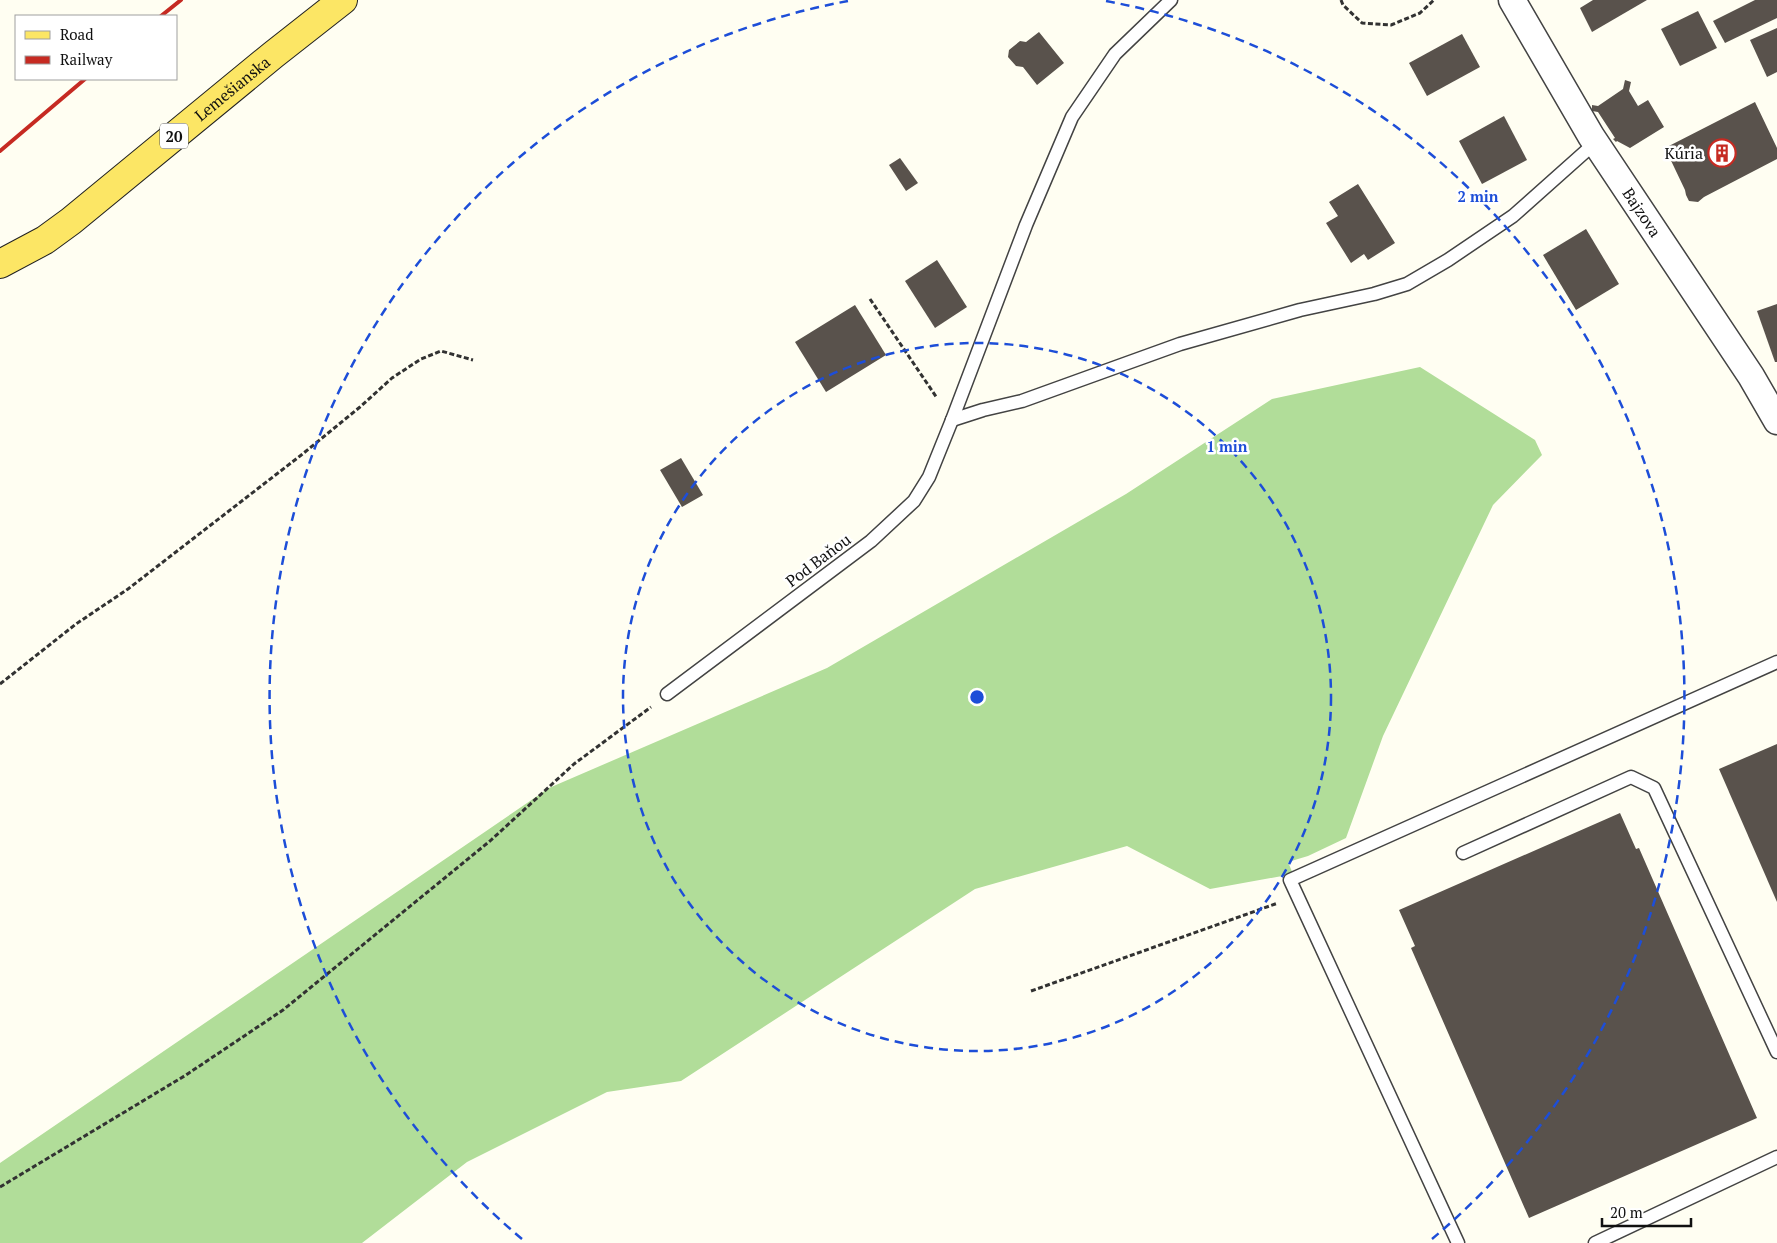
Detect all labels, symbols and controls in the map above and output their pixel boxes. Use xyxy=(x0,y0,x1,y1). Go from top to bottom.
legend xyxy=(15,15,178,80)
text: Road xyxy=(60,24,93,44)
text: Railway xyxy=(60,49,113,69)
street label: Lemešianska xyxy=(190,51,275,126)
road number: 20 xyxy=(160,124,188,148)
building icon: Kúria xyxy=(1707,138,1737,168)
place label: Kúria xyxy=(1664,142,1703,164)
street label: Bajzova xyxy=(1617,183,1666,241)
text: 2 min xyxy=(1457,186,1499,206)
text: 1 min xyxy=(1206,436,1248,456)
street label: Pod Baňou xyxy=(781,528,855,592)
centre of rings xyxy=(968,688,986,706)
scale bar xyxy=(1602,1196,1691,1228)
text: 20 m xyxy=(1610,1202,1643,1222)

